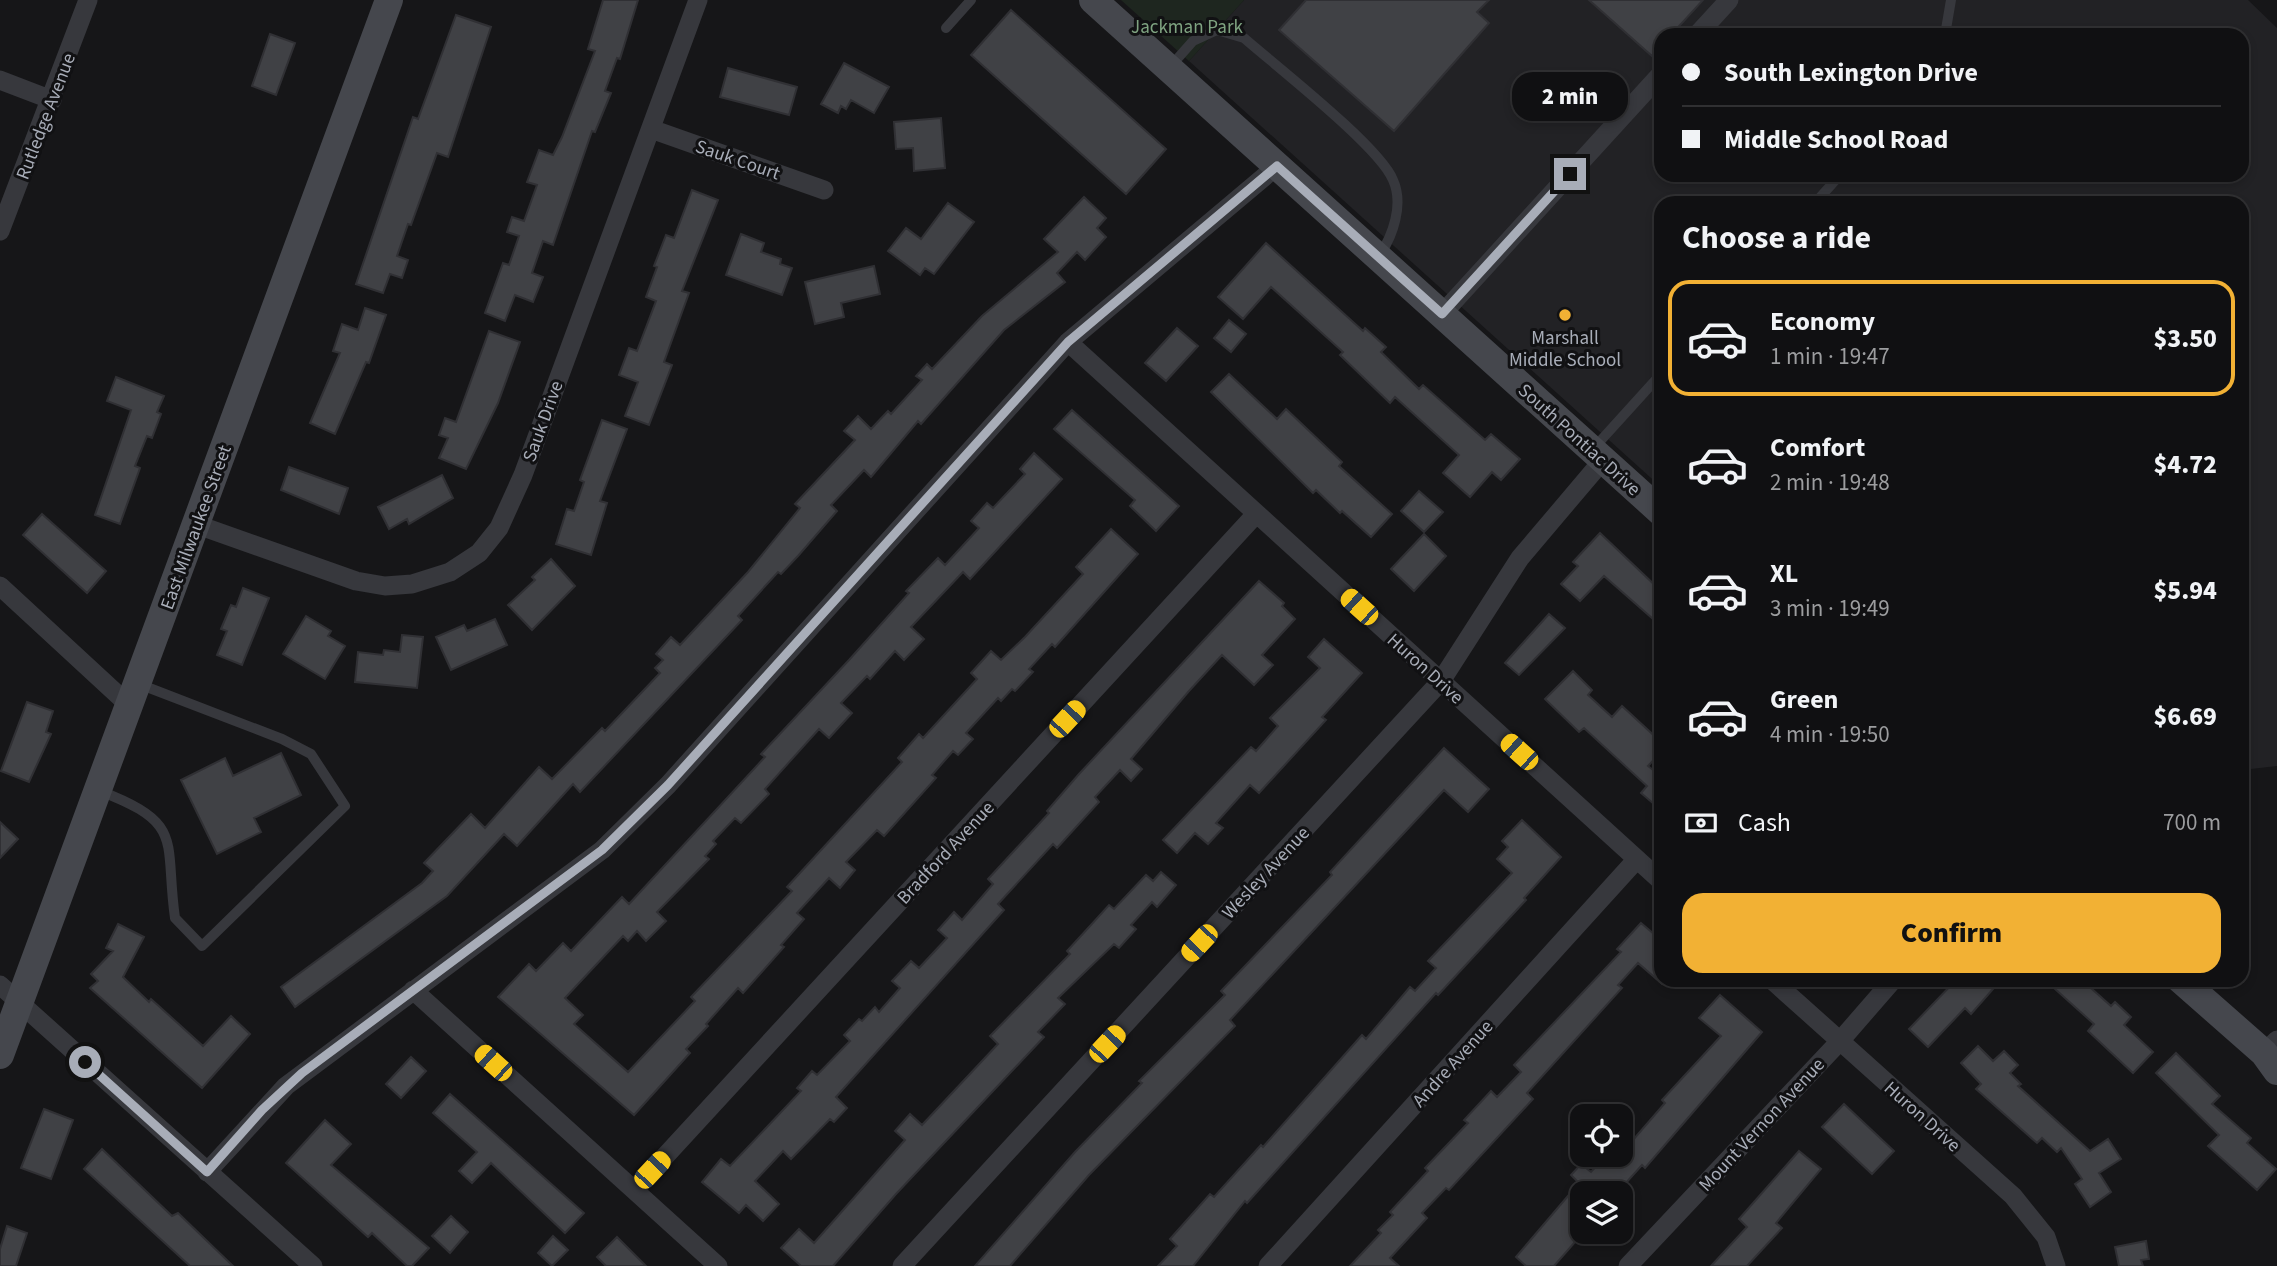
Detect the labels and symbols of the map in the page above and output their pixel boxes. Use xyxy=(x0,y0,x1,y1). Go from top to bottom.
park label: Jackman Park xyxy=(1131,14,1243,41)
street label: Rutledge Avenue xyxy=(10,49,83,184)
callout: 2 min xyxy=(1512,72,1628,122)
street label: Sauk Court xyxy=(692,133,784,188)
route end xyxy=(1554,158,1586,190)
marker: Marshall Middle School xyxy=(1557,307,1573,323)
place label: Marshall Middle School xyxy=(1509,325,1621,374)
street label: Sauk Drive xyxy=(516,377,571,466)
street label: South Pontiac Drive xyxy=(1512,378,1646,503)
street label: East Milwaukee Street xyxy=(154,441,239,614)
car xyxy=(1337,585,1382,629)
street label: Huron Drive xyxy=(1381,627,1469,711)
car xyxy=(1045,696,1090,742)
car xyxy=(1497,730,1542,774)
street label: Bradford Avenue xyxy=(891,795,1001,911)
street label: Wesley Avenue xyxy=(1216,821,1316,925)
car xyxy=(1177,920,1222,966)
street label: Andre Avenue xyxy=(1406,1014,1500,1114)
car xyxy=(1085,1021,1130,1067)
car xyxy=(471,1041,516,1085)
route start xyxy=(69,1046,101,1078)
street label: Mount Vernon Avenue xyxy=(1693,1052,1831,1198)
street label: Huron Drive xyxy=(1878,1075,1966,1159)
car xyxy=(630,1147,675,1193)

